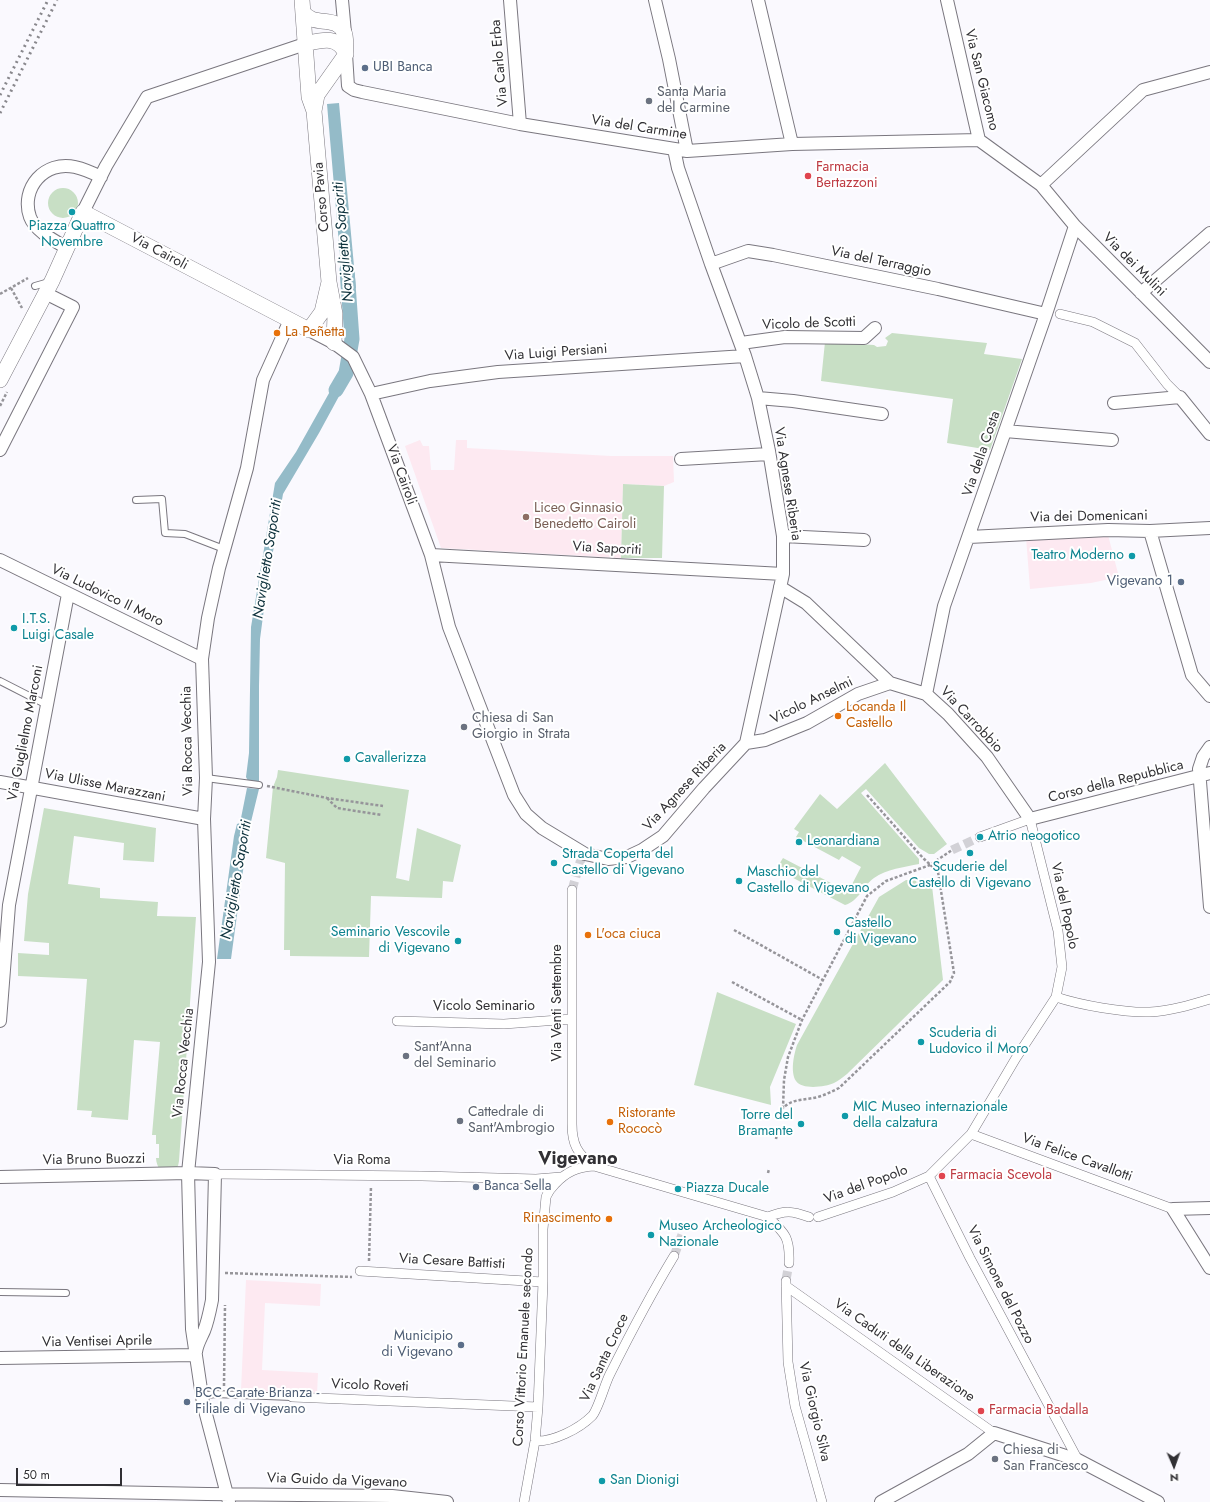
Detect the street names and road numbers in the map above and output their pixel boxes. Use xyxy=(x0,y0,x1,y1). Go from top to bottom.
street label: Via Carlo Erba xyxy=(488,19,512,107)
street label: Via San Giacomo xyxy=(960,28,1002,132)
street label: Via del Carmine xyxy=(590,112,688,144)
street label: Corso Pavia xyxy=(311,161,333,233)
street label: Via Cairoli xyxy=(127,230,191,274)
street label: Via dei Mulini xyxy=(1099,230,1169,300)
street label: Via del Terraggio xyxy=(829,243,933,281)
street label: Vicolo de Scotti xyxy=(762,314,856,334)
street label: Via Luigi Persiani xyxy=(504,341,608,365)
street label: Via della Costa xyxy=(960,409,1004,499)
street label: Via Agnese Riberia xyxy=(770,426,804,542)
street label: Via Cairoli xyxy=(382,443,420,507)
street label: Via dei Domenicani xyxy=(1030,508,1148,526)
street label: Via Saporiti xyxy=(572,539,642,559)
street label: Via Ludovico Il Moro xyxy=(48,561,166,631)
street label: Via Guglielmo Marconi xyxy=(5,664,47,802)
street label: Vicolo Anselmi xyxy=(768,674,856,728)
street label: Via Carrobbio xyxy=(936,683,1006,757)
street label: Via Rocca Vecchia xyxy=(179,686,197,796)
street label: Via Agnese Riberia xyxy=(640,739,730,835)
street label: Corso della Repubblica xyxy=(1047,757,1185,807)
street label: Via Ulisse Marazzani xyxy=(43,766,167,806)
street label: Via del Popolo xyxy=(1047,861,1081,951)
street label: Via Venti Settembre xyxy=(550,944,566,1062)
street label: Vicolo Seminario xyxy=(433,999,535,1015)
street label: Via Rocca Vecchia xyxy=(170,1007,198,1119)
street label: Via Felice Cavallotti xyxy=(1020,1130,1134,1186)
street label: Via Bruno Buozzi xyxy=(43,1151,145,1169)
street label: Via Roma xyxy=(334,1153,390,1169)
street label: Via del Popolo xyxy=(822,1162,910,1208)
street label: Via Simone del Pozzo xyxy=(963,1223,1037,1347)
street label: Corso Vittorio Emanuele secondo xyxy=(510,1247,538,1447)
street label: Via Cesare Battisti xyxy=(398,1251,506,1273)
street label: Via Caduti della Liberazione xyxy=(830,1296,978,1406)
street label: Via Santa Croce xyxy=(577,1311,633,1405)
street label: Via Ventisei Aprile xyxy=(42,1333,152,1351)
street label: Via Giorgio Silva xyxy=(794,1361,834,1463)
street label: Vicolo Roveti xyxy=(331,1376,409,1396)
street label: Via Guido da Vigevano xyxy=(267,1470,407,1492)

